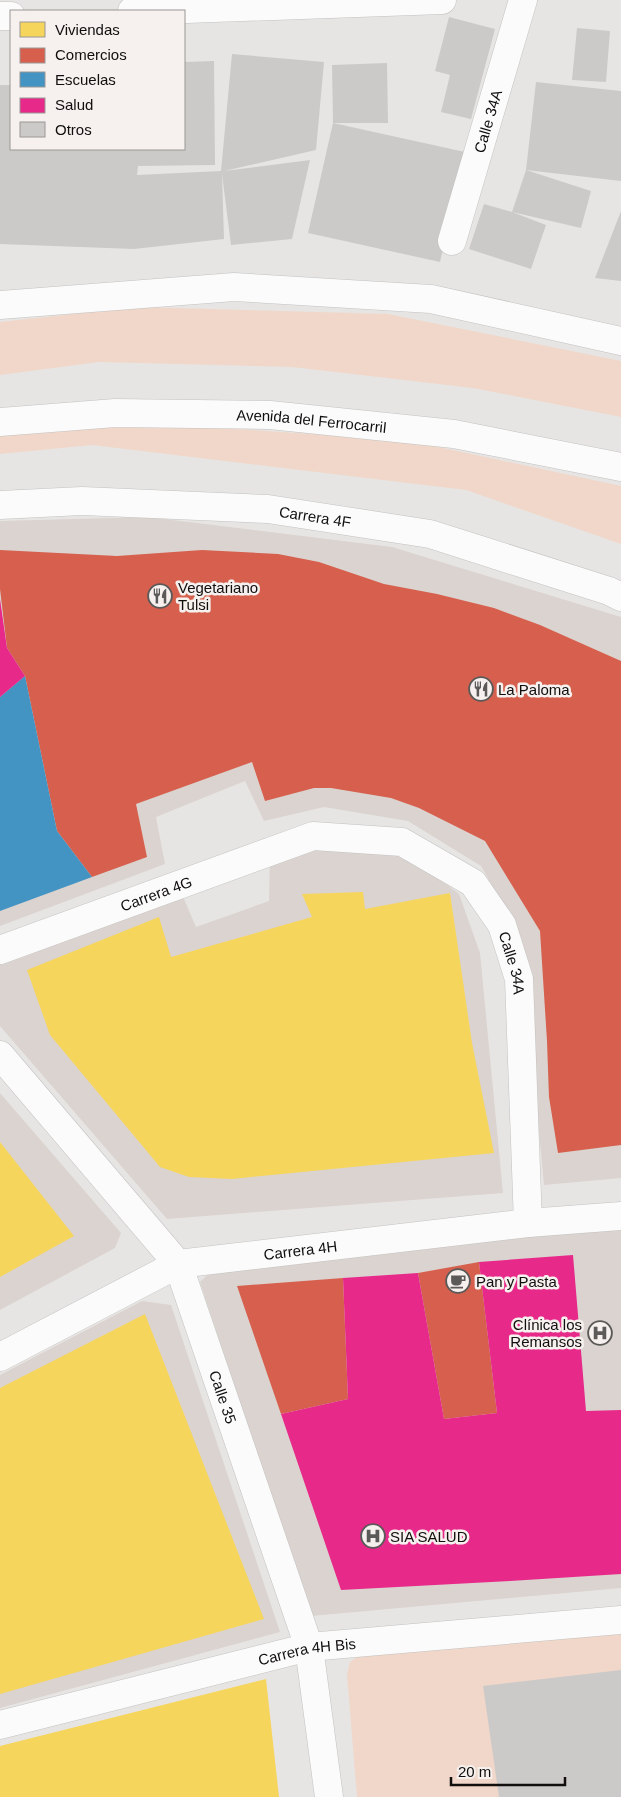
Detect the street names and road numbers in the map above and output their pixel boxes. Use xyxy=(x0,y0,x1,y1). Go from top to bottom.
street label: Calle 34A xyxy=(470,87,505,155)
street label: Avenida del Ferrocarril xyxy=(236,406,387,435)
street label: Carrera 4F xyxy=(278,502,352,530)
street label: Carrera 4G xyxy=(118,872,194,914)
street label: Calle 34A xyxy=(496,929,528,995)
street label: Carrera 4H xyxy=(262,1237,338,1262)
street label: Calle 35 xyxy=(207,1368,240,1426)
street label: Carrera 4H Bis xyxy=(256,1634,356,1668)

